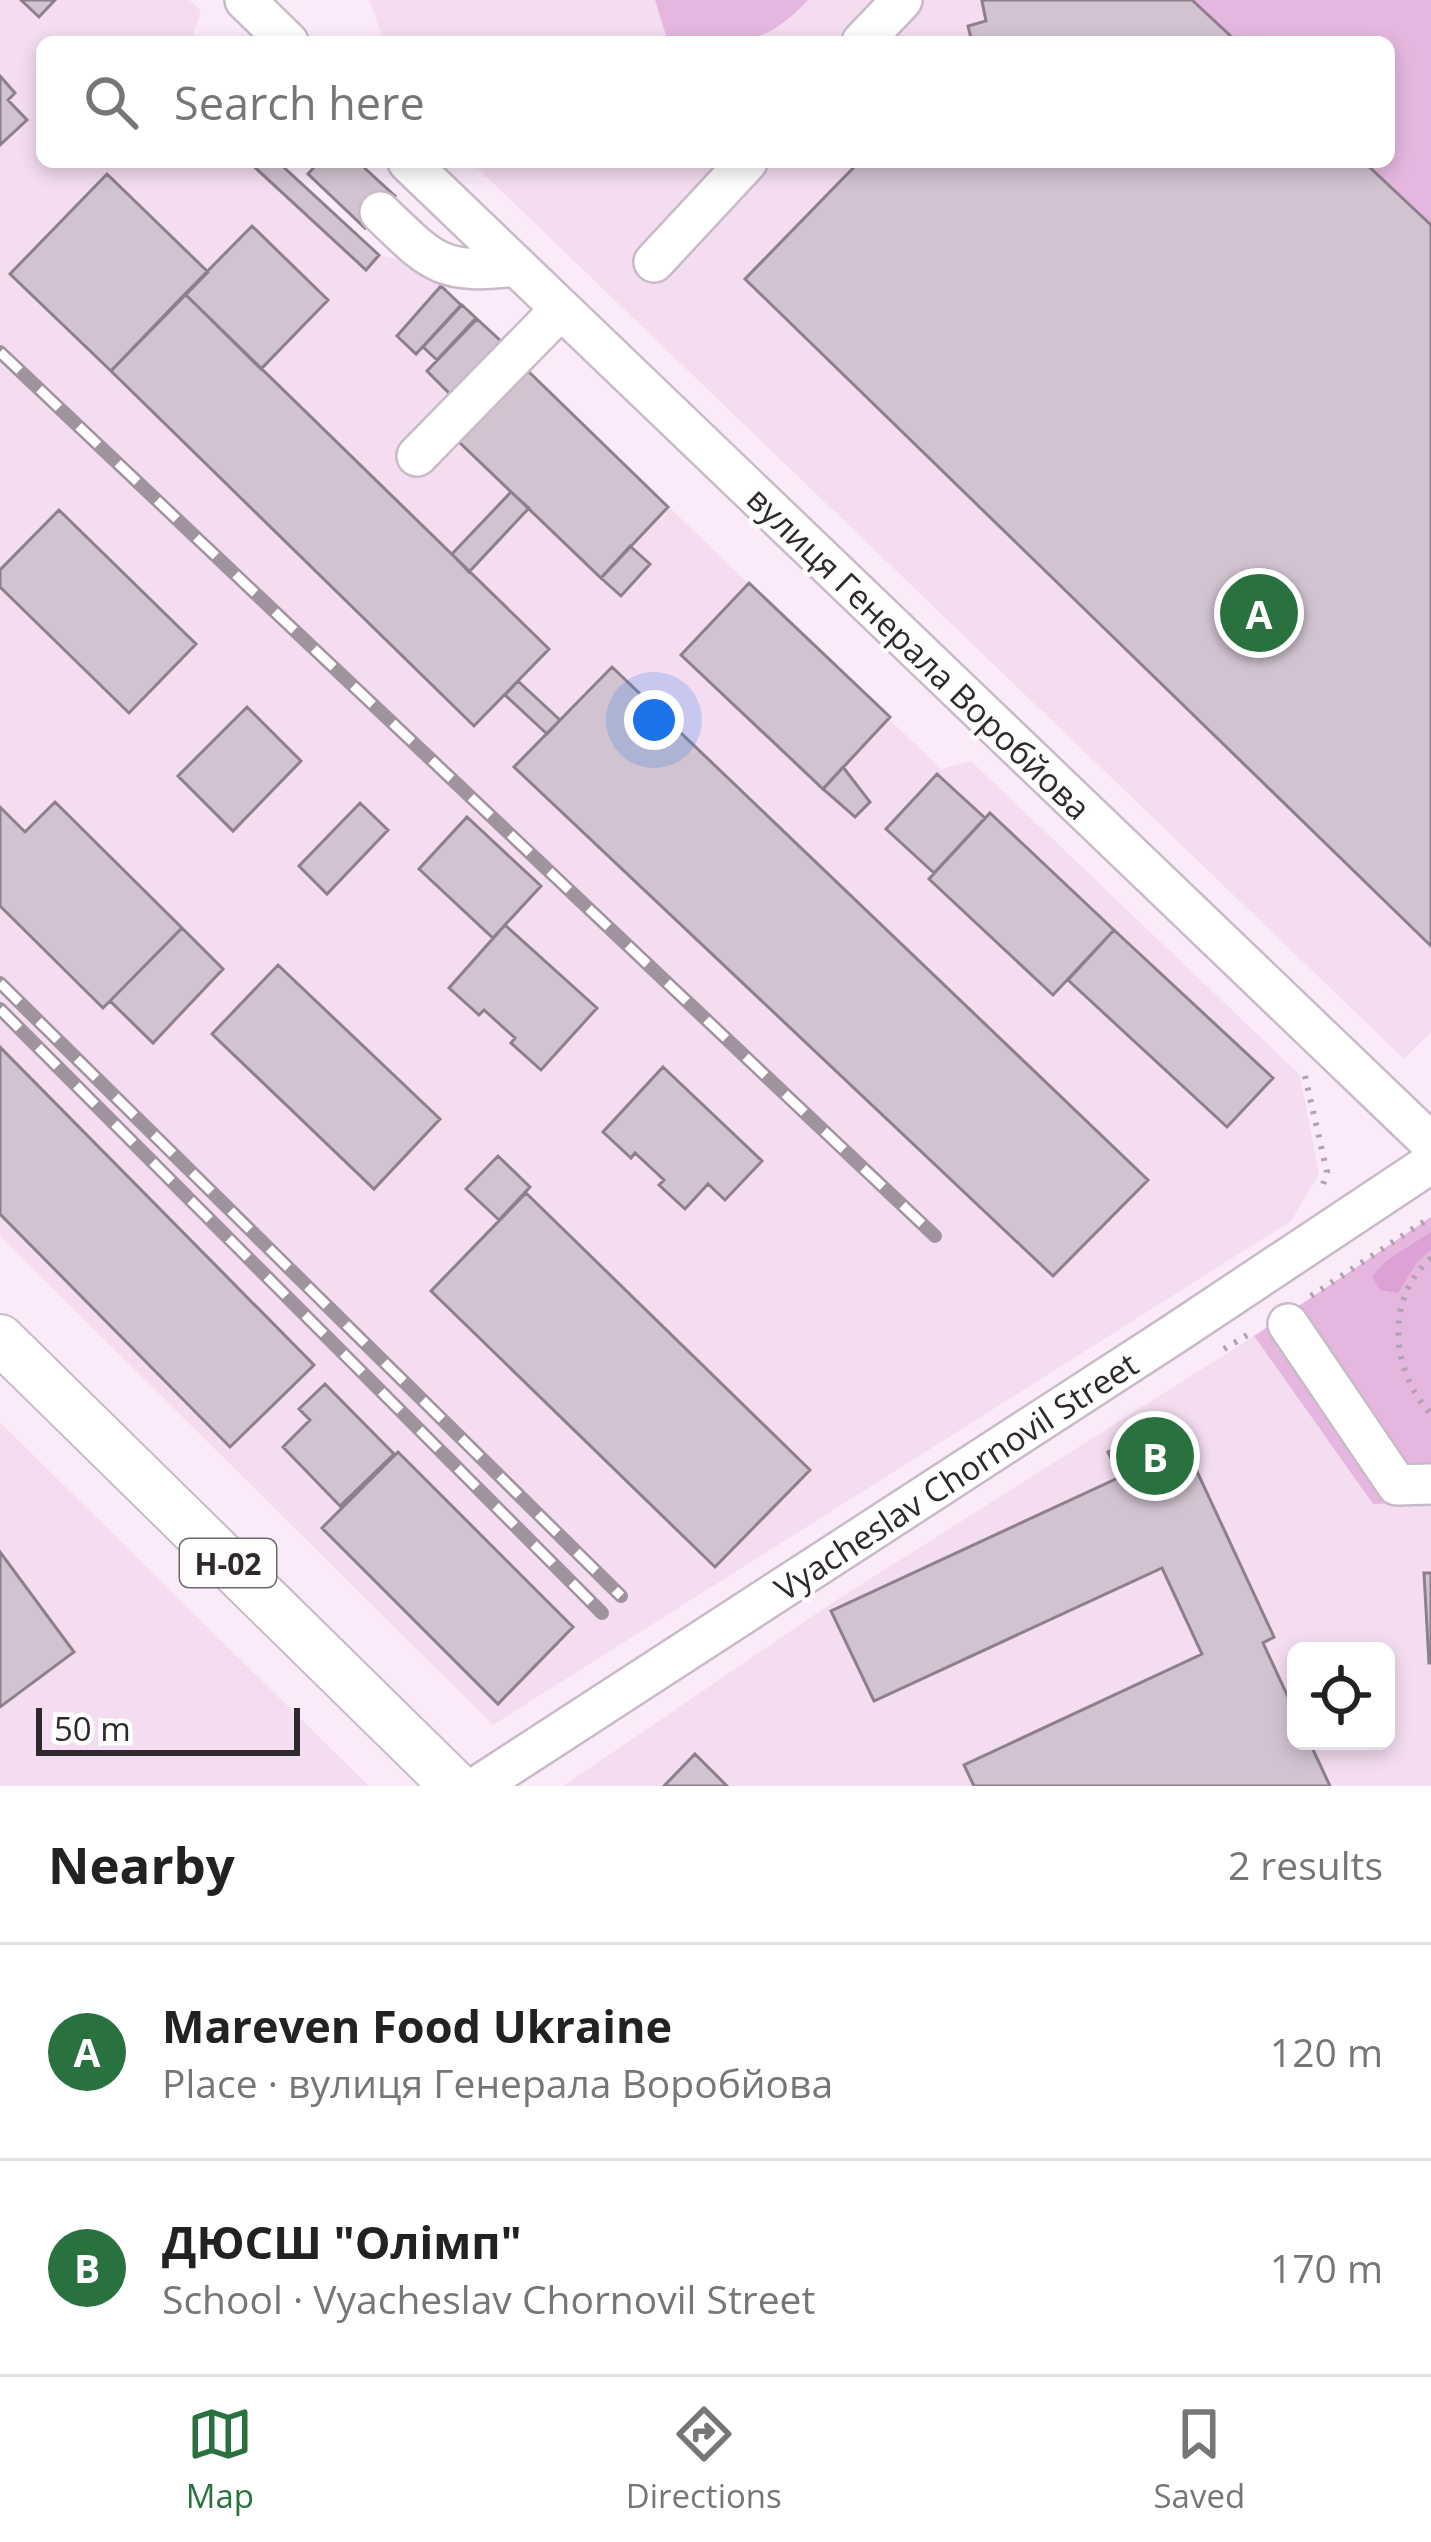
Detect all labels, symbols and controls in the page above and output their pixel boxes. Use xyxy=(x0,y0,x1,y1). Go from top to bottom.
search box xyxy=(36,36,1395,168)
icon: search xyxy=(78,69,144,135)
text: Search here xyxy=(174,72,425,133)
street label: вулиця Генерала Воробйова xyxy=(737,477,1101,829)
pin: A xyxy=(1220,568,1298,658)
your location xyxy=(624,690,684,750)
street label: Vyacheslav Chornovil Street xyxy=(766,1341,1146,1611)
pin: B xyxy=(1116,1411,1194,1501)
road number: Н-02 xyxy=(180,1539,276,1587)
map controls xyxy=(1287,1642,1395,1750)
button: locate xyxy=(1287,1642,1395,1750)
scale bar xyxy=(36,1702,300,1755)
text: 50 m xyxy=(54,1706,131,1751)
text: Nearby xyxy=(48,1829,235,1899)
text: 2 results xyxy=(1228,1838,1383,1891)
text: Mareven Food Ukraine xyxy=(162,1995,672,2056)
text: A xyxy=(74,2025,100,2078)
text: 120 m xyxy=(1270,2025,1383,2078)
text: Place · вулиця Генерала Воробйова xyxy=(162,2056,833,2109)
text: ДЮСШ "Олімп" xyxy=(162,2211,522,2272)
text: B xyxy=(74,2241,100,2294)
text: 170 m xyxy=(1270,2241,1383,2294)
text: School · Vyacheslav Chornovil Street xyxy=(162,2272,815,2325)
tab: Map xyxy=(186,2401,254,2518)
tab: Directions xyxy=(626,2401,782,2518)
tab: Saved xyxy=(1153,2401,1245,2518)

